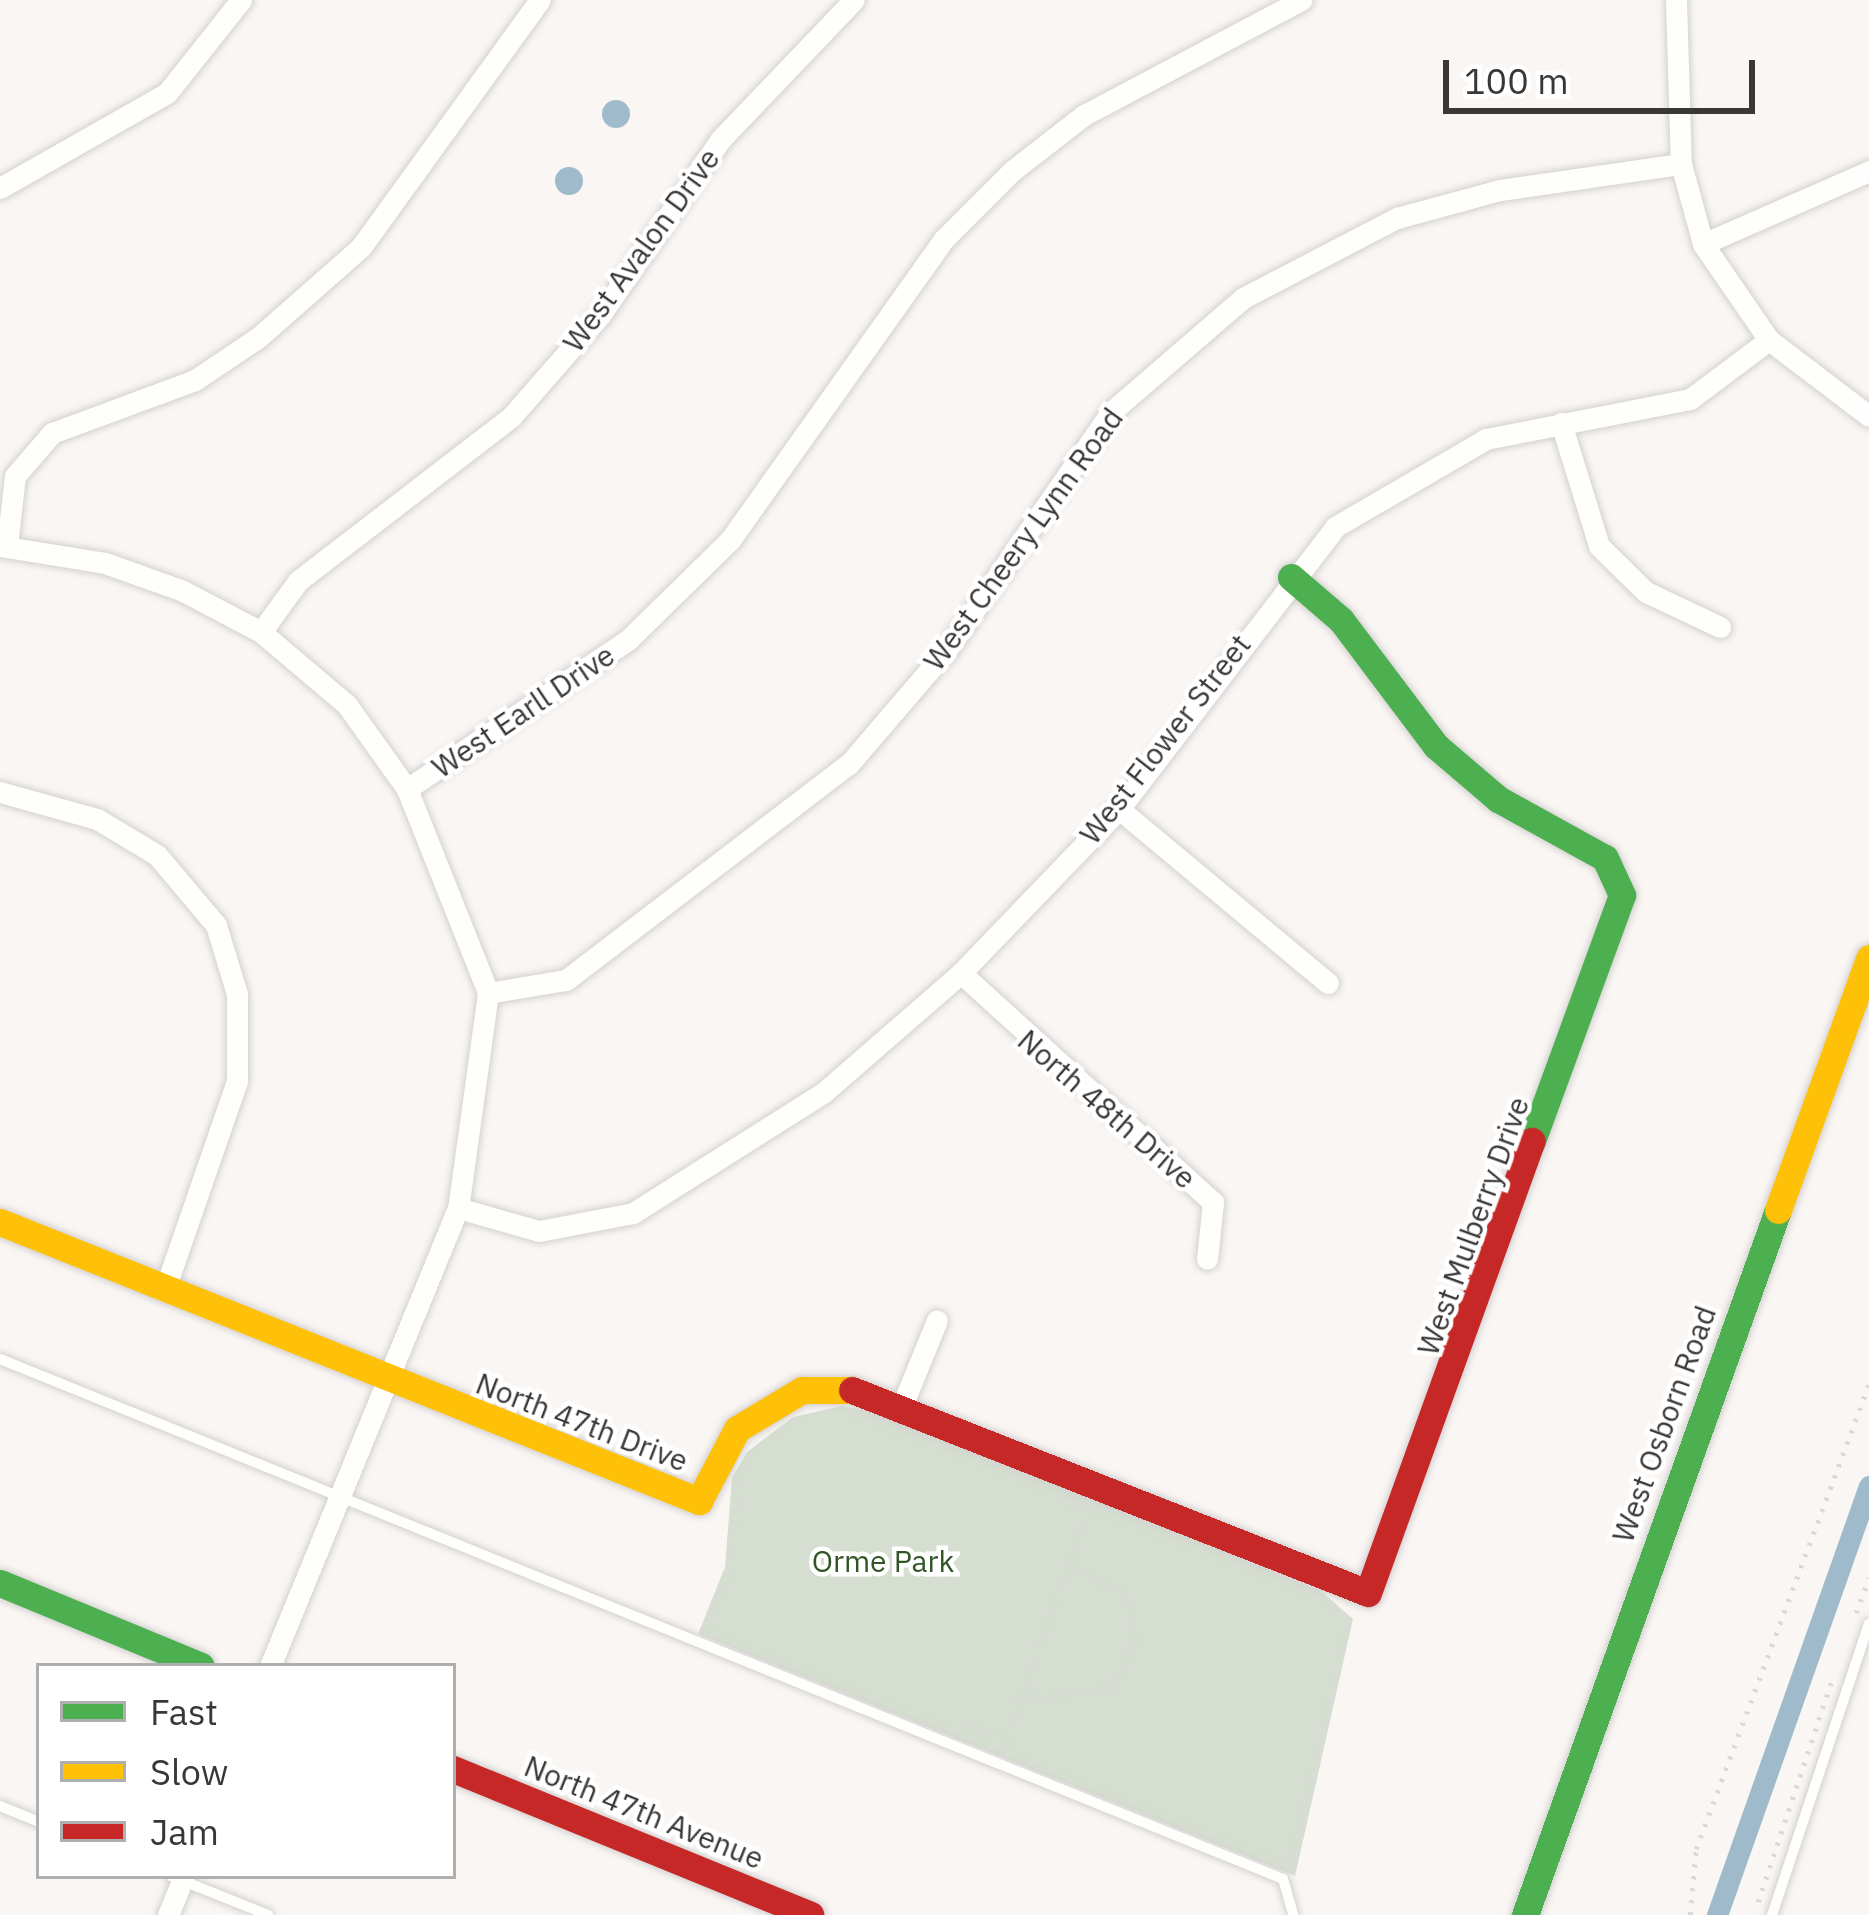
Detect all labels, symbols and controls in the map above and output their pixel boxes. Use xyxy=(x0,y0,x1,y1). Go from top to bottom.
scale bar xyxy=(1449,36,1761,110)
text: 100 m xyxy=(1464,57,1569,104)
street label: West Avalon Drive xyxy=(555,141,727,359)
street label: West Cheery Lynn Road xyxy=(916,401,1130,677)
street label: West Flower Street xyxy=(1072,627,1258,851)
street label: West Earll Drive xyxy=(425,637,621,785)
street label: North 48th Drive xyxy=(1011,1022,1203,1196)
street label: West Mulberry Drive xyxy=(1410,1092,1536,1360)
street label: West Osborn Road xyxy=(1605,1301,1723,1547)
street label: North 47th Drive xyxy=(471,1365,693,1479)
park label: Orme Park xyxy=(812,1543,954,1579)
legend xyxy=(36,1663,456,1879)
text: Fast xyxy=(150,1688,218,1735)
text: Slow xyxy=(150,1748,228,1795)
street label: North 47th Avenue xyxy=(519,1748,769,1876)
text: Jam xyxy=(150,1808,219,1855)

